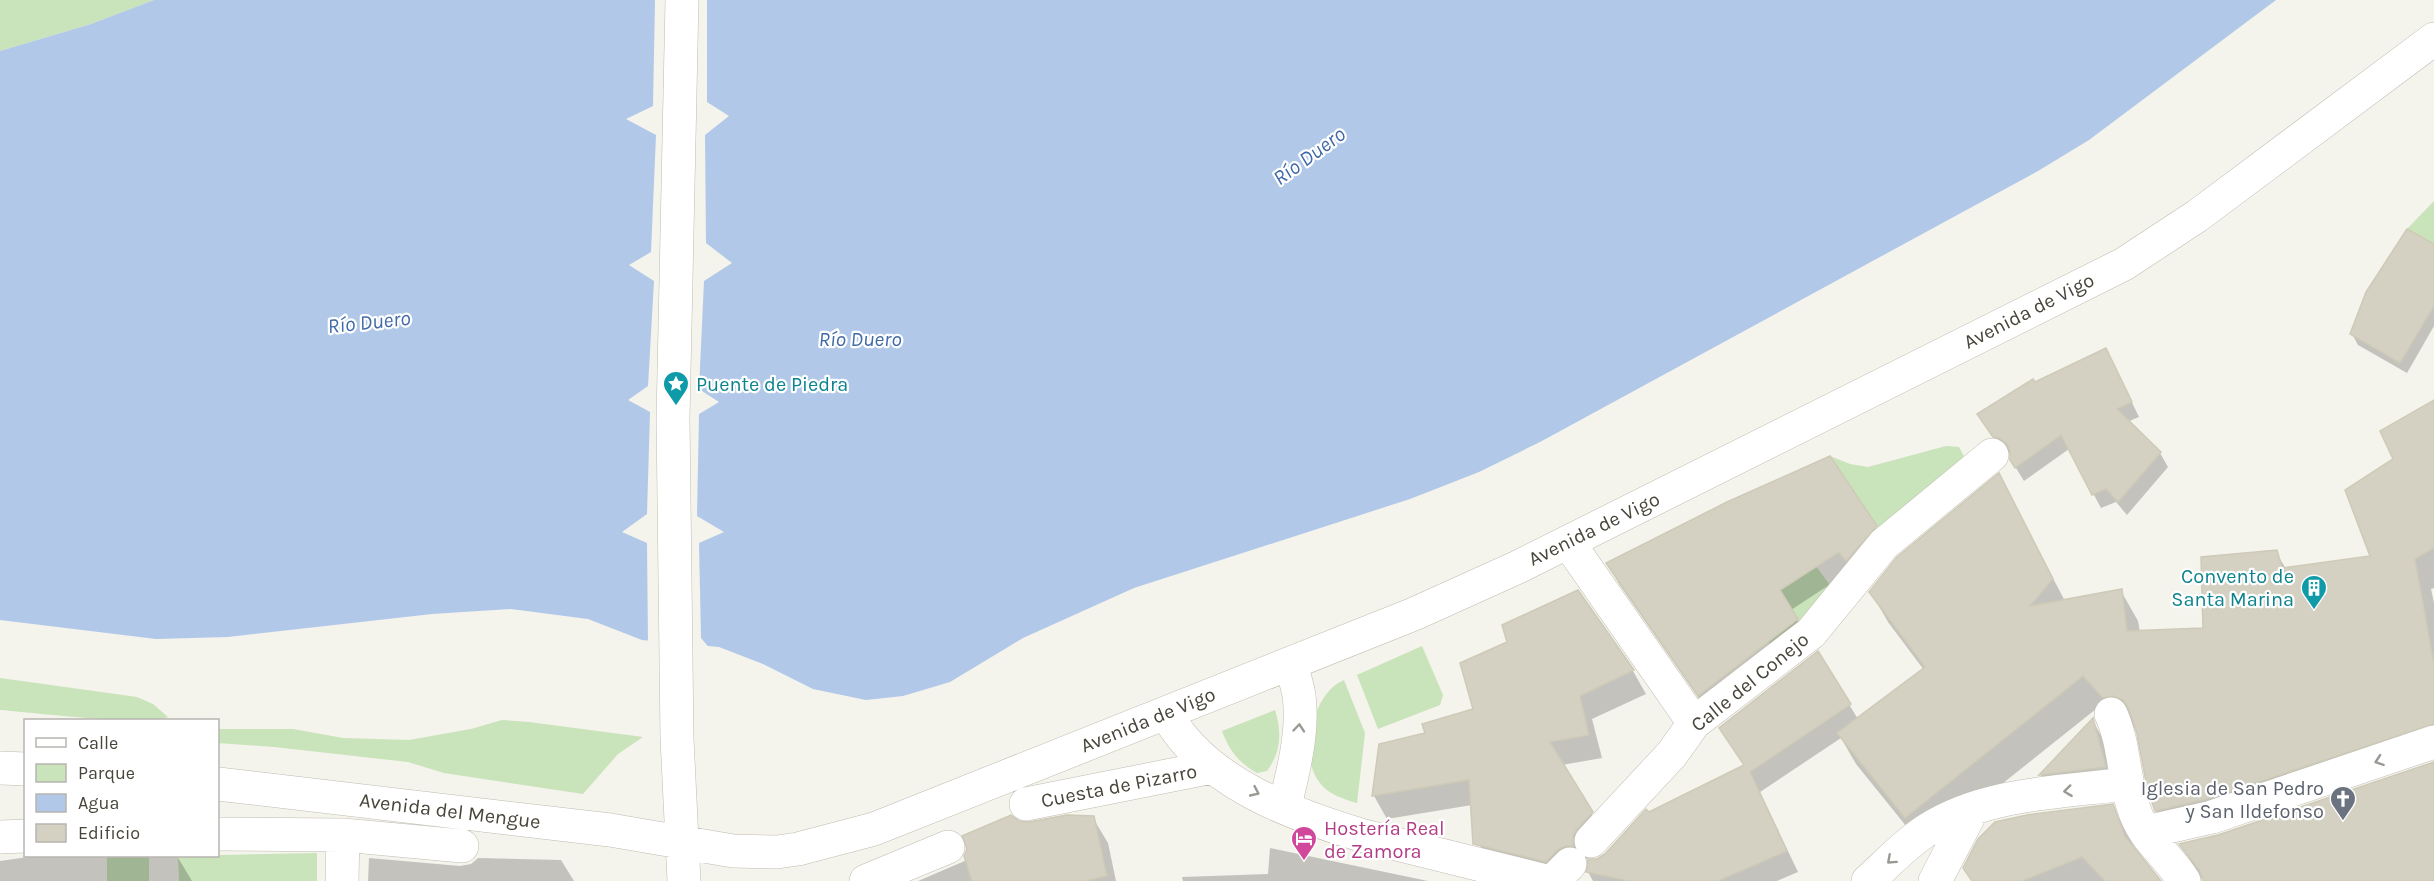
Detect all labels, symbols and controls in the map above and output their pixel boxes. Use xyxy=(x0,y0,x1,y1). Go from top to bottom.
water label: Río Duero xyxy=(1268,121,1350,190)
street label: Avenida de Vigo xyxy=(1960,268,2098,354)
water label: Río Duero xyxy=(326,306,412,338)
water label: Río Duero xyxy=(818,327,902,351)
place icon: Puente de Piedra xyxy=(661,369,691,407)
place label: Puente de Piedra xyxy=(696,373,848,396)
street label: Avenida de Vigo xyxy=(1525,487,1663,571)
place label: Convento de Santa Marina xyxy=(2171,565,2294,611)
building icon: Convento de Santa Marina xyxy=(2299,573,2329,611)
street label: Calle del Conejo xyxy=(1687,628,1813,736)
street label: Avenida de Vigo xyxy=(1077,682,1219,758)
legend xyxy=(24,719,219,857)
one-way arrow xyxy=(1292,724,1305,733)
text: Calle xyxy=(78,732,118,754)
one-way arrow xyxy=(2374,754,2384,766)
street label: Cuesta de Pizarro xyxy=(1039,760,1199,812)
text: Parque xyxy=(78,762,135,784)
place label: Iglesia de San Pedro y San Ildefonso xyxy=(2141,777,2324,823)
church icon: Iglesia de San Pedro y San Ildefonso xyxy=(2328,784,2358,822)
one-way arrow xyxy=(1248,785,1259,797)
one-way arrow xyxy=(2064,785,2073,797)
street label: Avenida del Mengue xyxy=(358,788,542,834)
text: Agua xyxy=(78,792,119,814)
place label: Hostería Real de Zamora xyxy=(1324,817,1445,863)
text: Edificio xyxy=(78,822,140,844)
hotel icon: Hostería Real de Zamora xyxy=(1289,824,1319,862)
one-way arrow xyxy=(1887,853,1898,864)

